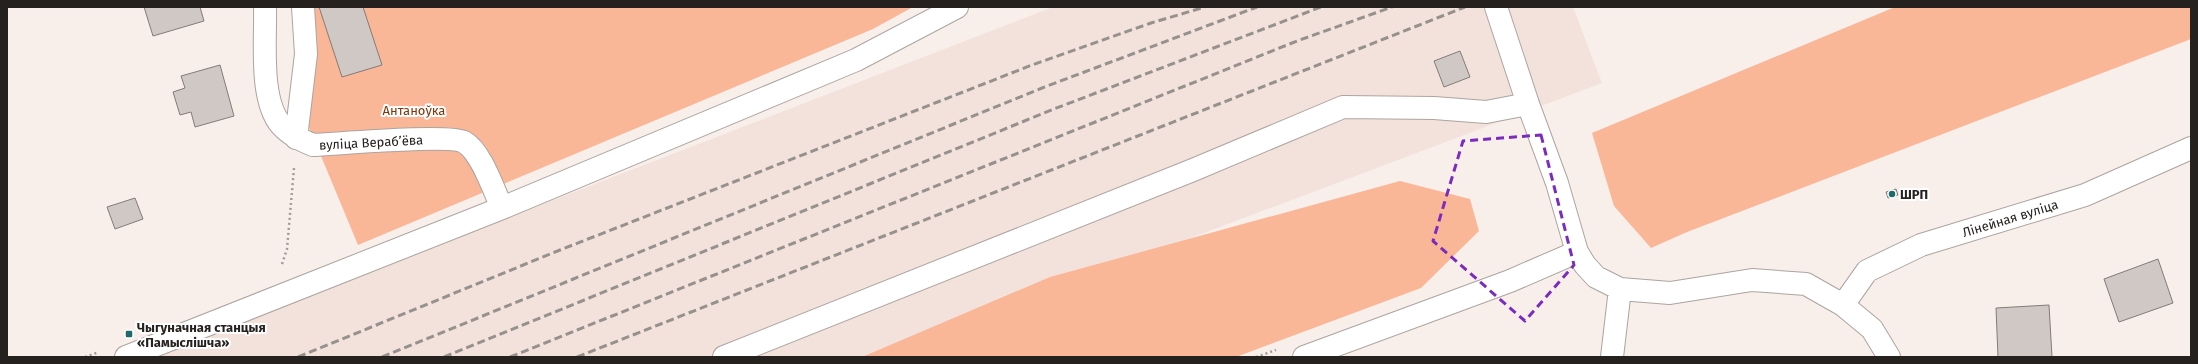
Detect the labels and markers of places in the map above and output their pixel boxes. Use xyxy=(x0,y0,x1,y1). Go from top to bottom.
place label: ШРП xyxy=(1900,187,1928,202)
marker: ШРП xyxy=(1887,189,1897,199)
place label: Чыгуначная станцыя «Памыслішча» xyxy=(137,320,266,350)
marker: Чыгуначная станцыя «Памыслішча» xyxy=(124,329,134,339)

